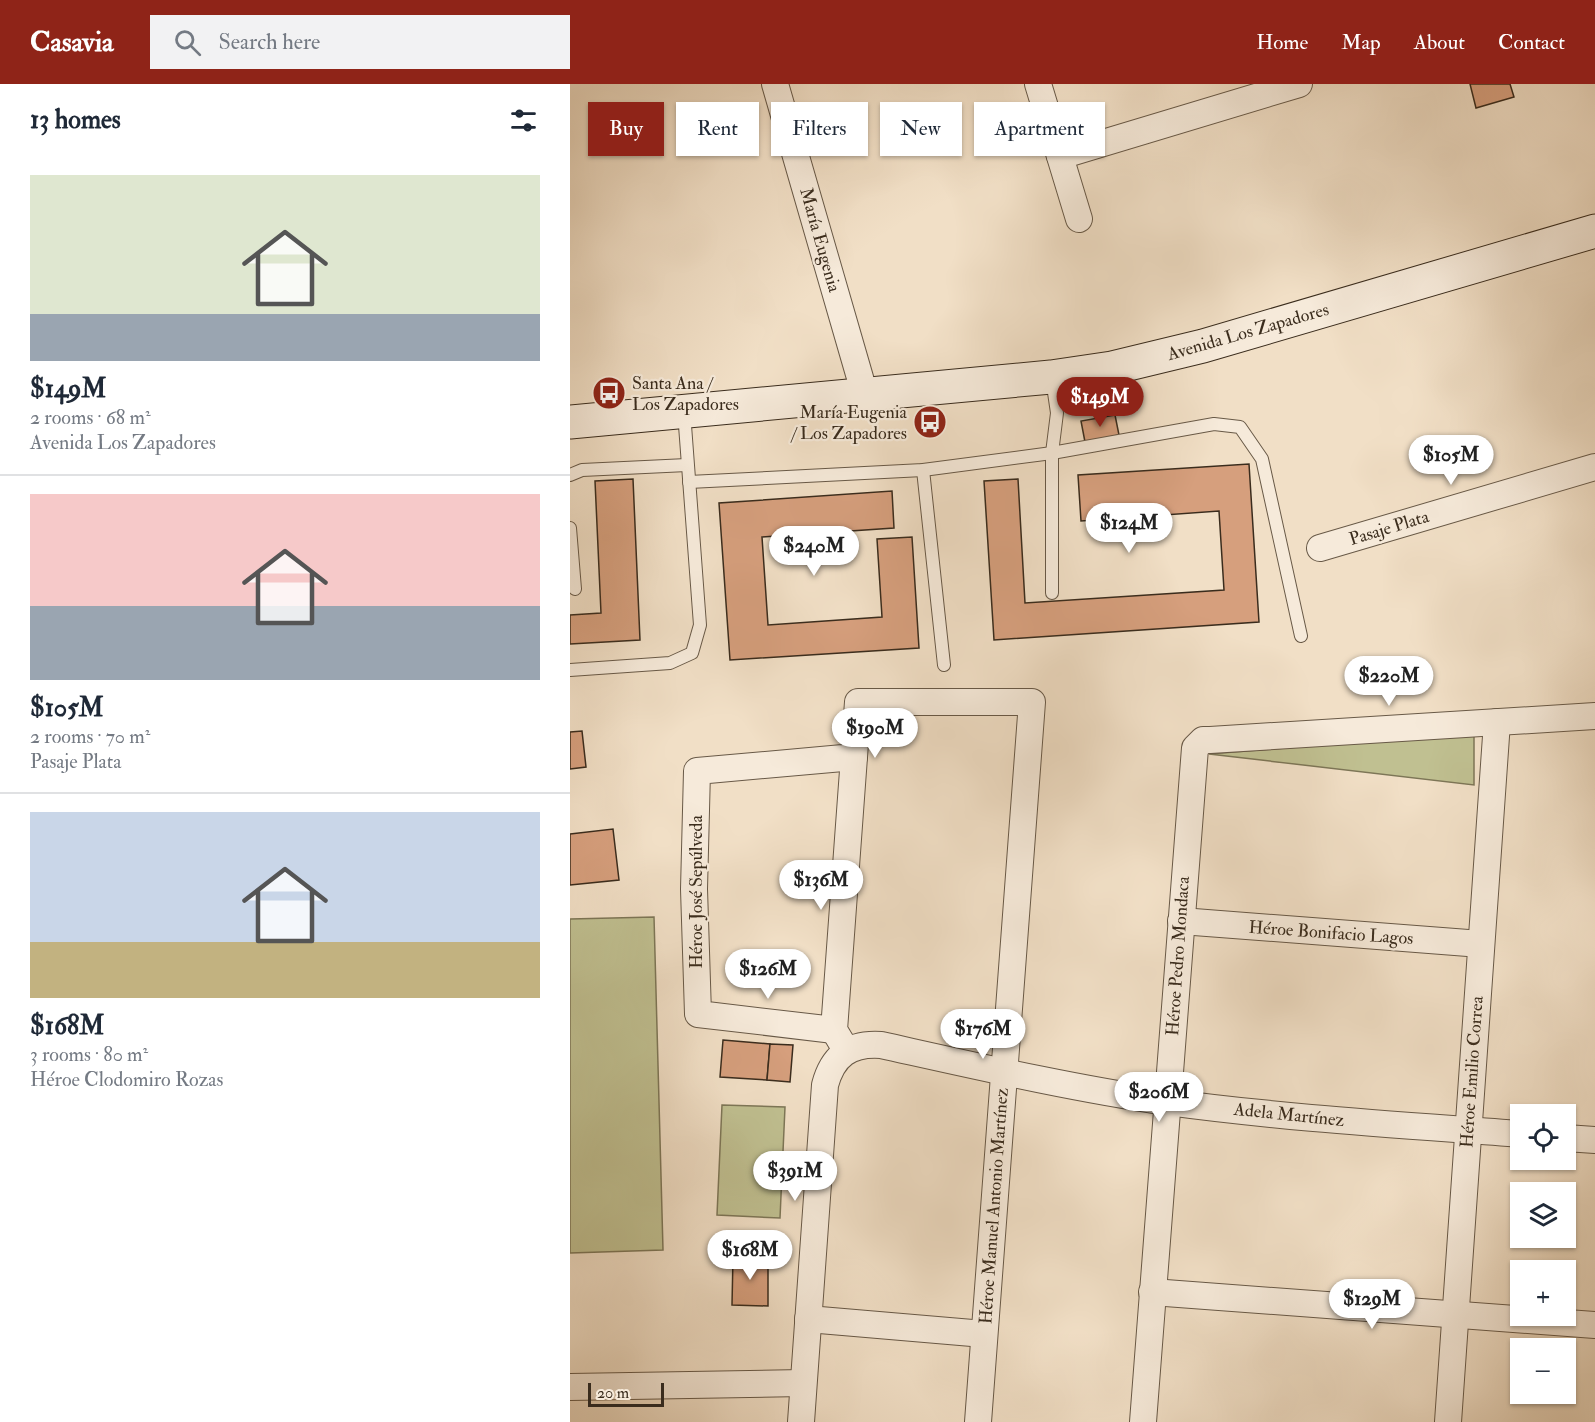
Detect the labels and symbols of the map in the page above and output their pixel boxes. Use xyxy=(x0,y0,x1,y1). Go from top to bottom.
street label: María Eugenia xyxy=(794,185,846,295)
street label: Avenida Los Zapadores xyxy=(1164,298,1332,366)
place label: Santa Ana / Los Zapadores xyxy=(632,372,739,416)
bus stop icon: Santa Ana / Los Zapadores xyxy=(591,375,627,411)
pin: $149M xyxy=(1058,377,1142,428)
place label: María Eugenia / Los Zapadores xyxy=(790,401,908,445)
bus stop icon: María Eugenia / Los Zapadores xyxy=(912,404,948,440)
pin: $105M xyxy=(1409,435,1493,486)
pin: $124M xyxy=(1087,503,1171,554)
street label: Pasaje Plata xyxy=(1346,505,1432,551)
pin: $240M xyxy=(772,526,856,577)
pin: $220M xyxy=(1347,656,1431,707)
pin: $190M xyxy=(833,708,917,759)
street label: Héroe José Sepúlveda xyxy=(685,815,708,969)
pin: $136M xyxy=(779,860,863,911)
street label: Héroe Pedro Mondaca xyxy=(1161,875,1195,1037)
street label: Héroe Bonifacio Lagos xyxy=(1248,916,1414,950)
pin: $126M xyxy=(726,949,810,1000)
street label: Héroe Emilio Correa xyxy=(1455,995,1489,1149)
pin: $176M xyxy=(941,1009,1025,1060)
pin: $206M xyxy=(1117,1072,1201,1123)
street label: Héroe Manuel Antonio Martínez xyxy=(974,1087,1014,1325)
street label: Adela Martínez xyxy=(1232,1098,1346,1132)
pin: $391M xyxy=(753,1151,837,1202)
pin: $168M xyxy=(708,1230,792,1281)
pin: $129M xyxy=(1330,1279,1414,1330)
scale bar xyxy=(588,1380,664,1408)

